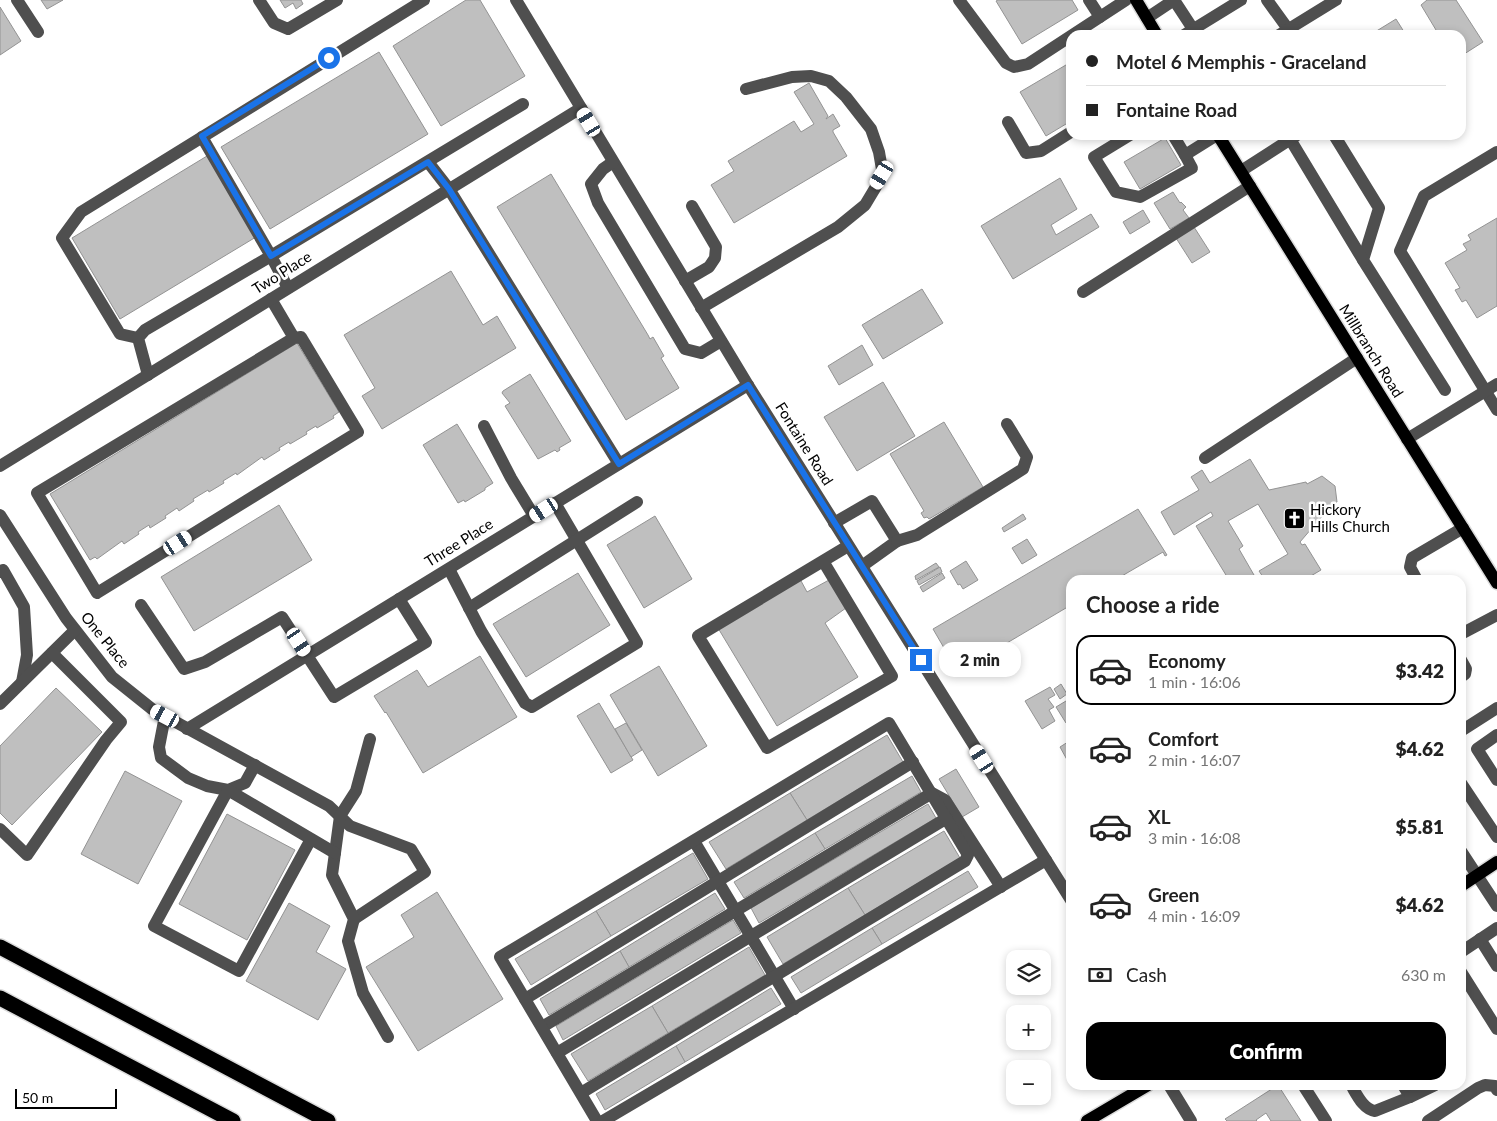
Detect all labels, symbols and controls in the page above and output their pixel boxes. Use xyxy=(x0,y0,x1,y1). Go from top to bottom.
route start xyxy=(318,47,340,69)
text: Motel 6 Memphis - Graceland xyxy=(1116,50,1366,73)
text: Fontaine Road xyxy=(1116,98,1237,121)
car xyxy=(574,105,603,139)
car xyxy=(867,158,896,192)
street label: Two Place xyxy=(249,247,314,297)
street label: Millbranch Road xyxy=(1336,300,1408,400)
street label: Fontaine Road xyxy=(772,399,838,488)
car xyxy=(527,496,560,524)
place label: Hickory Hills Church xyxy=(1310,500,1390,535)
church icon: Hickory Hills Church xyxy=(1282,507,1306,531)
street label: Three Place xyxy=(421,514,496,570)
car xyxy=(161,529,194,557)
text: Choose a ride xyxy=(1086,591,1220,618)
street label: One Place xyxy=(78,608,134,671)
car xyxy=(284,625,313,659)
callout: 2 min xyxy=(938,642,1021,678)
icon: car xyxy=(1088,648,1133,693)
route end xyxy=(910,649,932,671)
text: Economy xyxy=(1148,649,1226,672)
text: 2 min xyxy=(960,650,1000,669)
text: $3.42 xyxy=(1395,659,1444,682)
text: 1 min · 16:06 xyxy=(1148,672,1241,691)
car xyxy=(148,702,181,730)
icon: car xyxy=(1088,726,1133,771)
text: Comfort xyxy=(1148,727,1219,750)
text: $4.62 xyxy=(1395,737,1444,760)
car xyxy=(967,742,996,776)
text: 2 min · 16:07 xyxy=(1148,750,1241,769)
icon: car xyxy=(1088,804,1133,849)
text: XL xyxy=(1148,805,1171,828)
text: $5.81 xyxy=(1395,815,1444,838)
text: 3 min · 16:08 xyxy=(1148,828,1241,847)
icon: car xyxy=(1088,882,1133,927)
text: Green xyxy=(1148,883,1199,906)
text: $4.62 xyxy=(1395,893,1444,916)
text: 4 min · 16:09 xyxy=(1148,906,1241,925)
map controls xyxy=(1006,950,1051,1105)
button: layers xyxy=(1006,950,1051,995)
icon: cash xyxy=(1086,961,1114,989)
text: Cash xyxy=(1126,963,1167,986)
text: 630 m xyxy=(1401,965,1446,984)
button: + xyxy=(1006,1005,1051,1050)
button: Confirm xyxy=(1086,1022,1446,1080)
button: − xyxy=(1006,1060,1051,1105)
scale bar xyxy=(15,1086,118,1109)
text: 50 m xyxy=(22,1089,53,1106)

